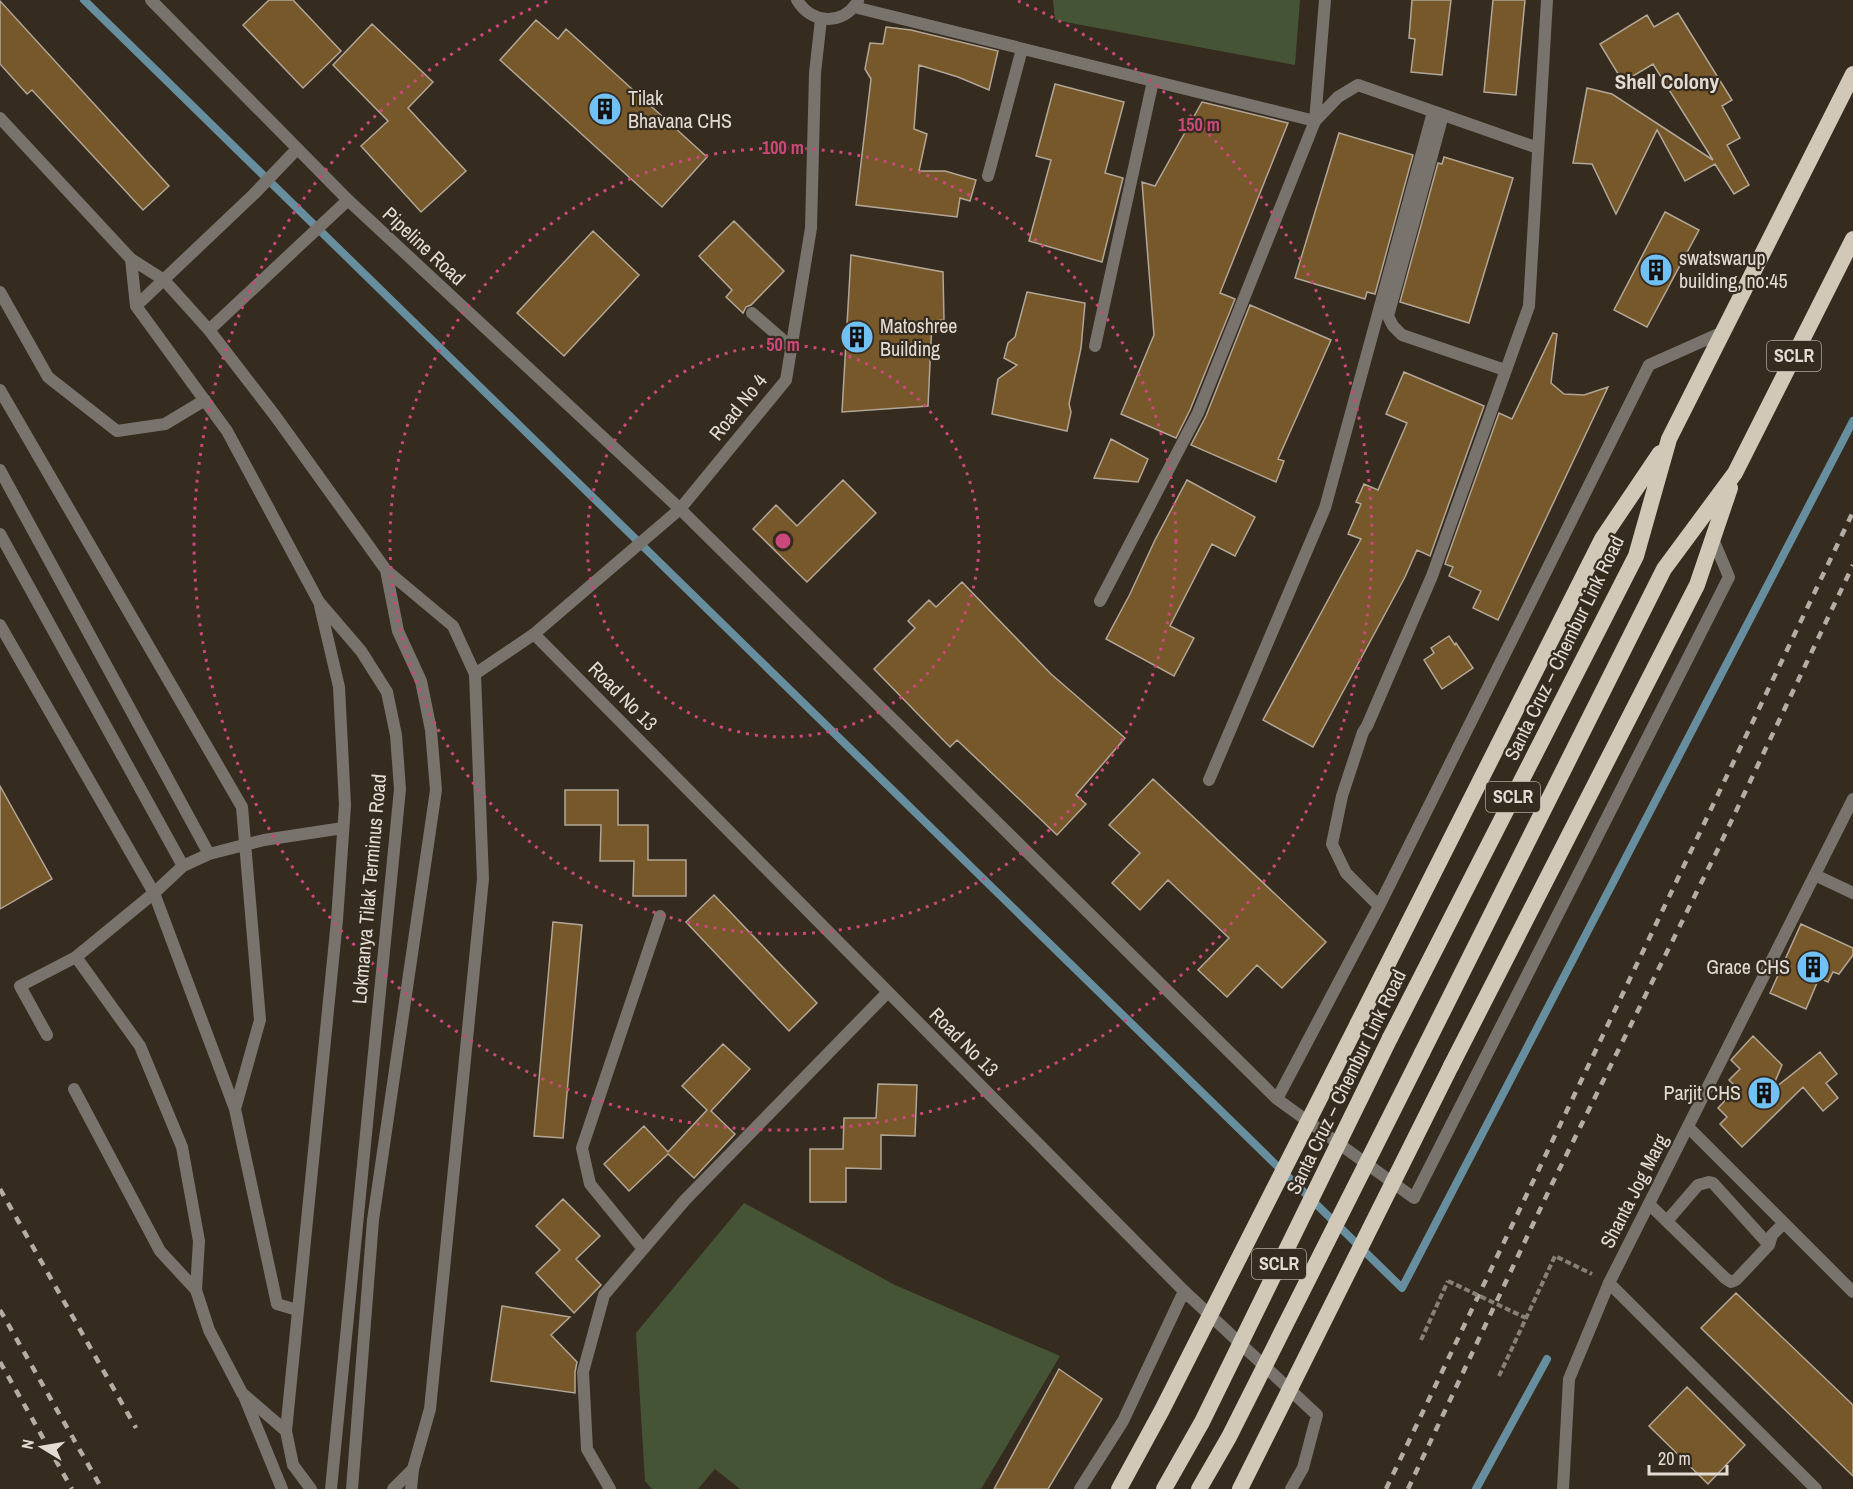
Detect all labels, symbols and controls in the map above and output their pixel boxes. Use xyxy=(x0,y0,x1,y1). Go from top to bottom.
district label: Shell Colony xyxy=(1615,67,1720,96)
place label: Tilak Bhavana CHS xyxy=(628,84,732,134)
building icon: Tilak Bhavana CHS xyxy=(587,91,623,127)
text: 150 m xyxy=(1178,112,1220,137)
text: 100 m xyxy=(762,135,804,160)
street label: Pipeline Road xyxy=(377,200,472,291)
place label: swatswarup building, no:45 xyxy=(1679,244,1788,294)
building icon: swatswarup building, no:45 xyxy=(1638,252,1674,288)
place label: Matoshree Building xyxy=(880,312,957,362)
building icon: Matoshree Building xyxy=(839,319,875,355)
text: 50 m xyxy=(766,332,800,357)
road number: SCLR xyxy=(1767,341,1821,371)
street label: Road No 4 xyxy=(702,368,773,446)
centre of rings xyxy=(773,531,793,551)
street label: Santa Cruz – Chembur Link Road xyxy=(1497,531,1630,765)
street label: Road No 13 xyxy=(583,655,664,736)
street label: Lokmanya Tilak Terminus Road xyxy=(345,773,392,1005)
road number: SCLR xyxy=(1486,782,1540,812)
building icon: Grace CHS xyxy=(1795,949,1831,985)
place label: Grace CHS xyxy=(1706,953,1790,980)
street label: Santa Cruz – Chembur Link Road xyxy=(1279,965,1412,1199)
street label: Road No 13 xyxy=(924,1001,1005,1082)
building icon: Parjit CHS xyxy=(1746,1075,1782,1111)
place label: Parjit CHS xyxy=(1664,1079,1741,1106)
street label: Shanta Jog Marg xyxy=(1593,1129,1674,1253)
road number: SCLR xyxy=(1252,1249,1306,1279)
north arrow xyxy=(12,1417,72,1477)
text: N xyxy=(16,1437,39,1451)
scale bar xyxy=(1649,1438,1727,1476)
text: 20 m xyxy=(1658,1446,1691,1471)

